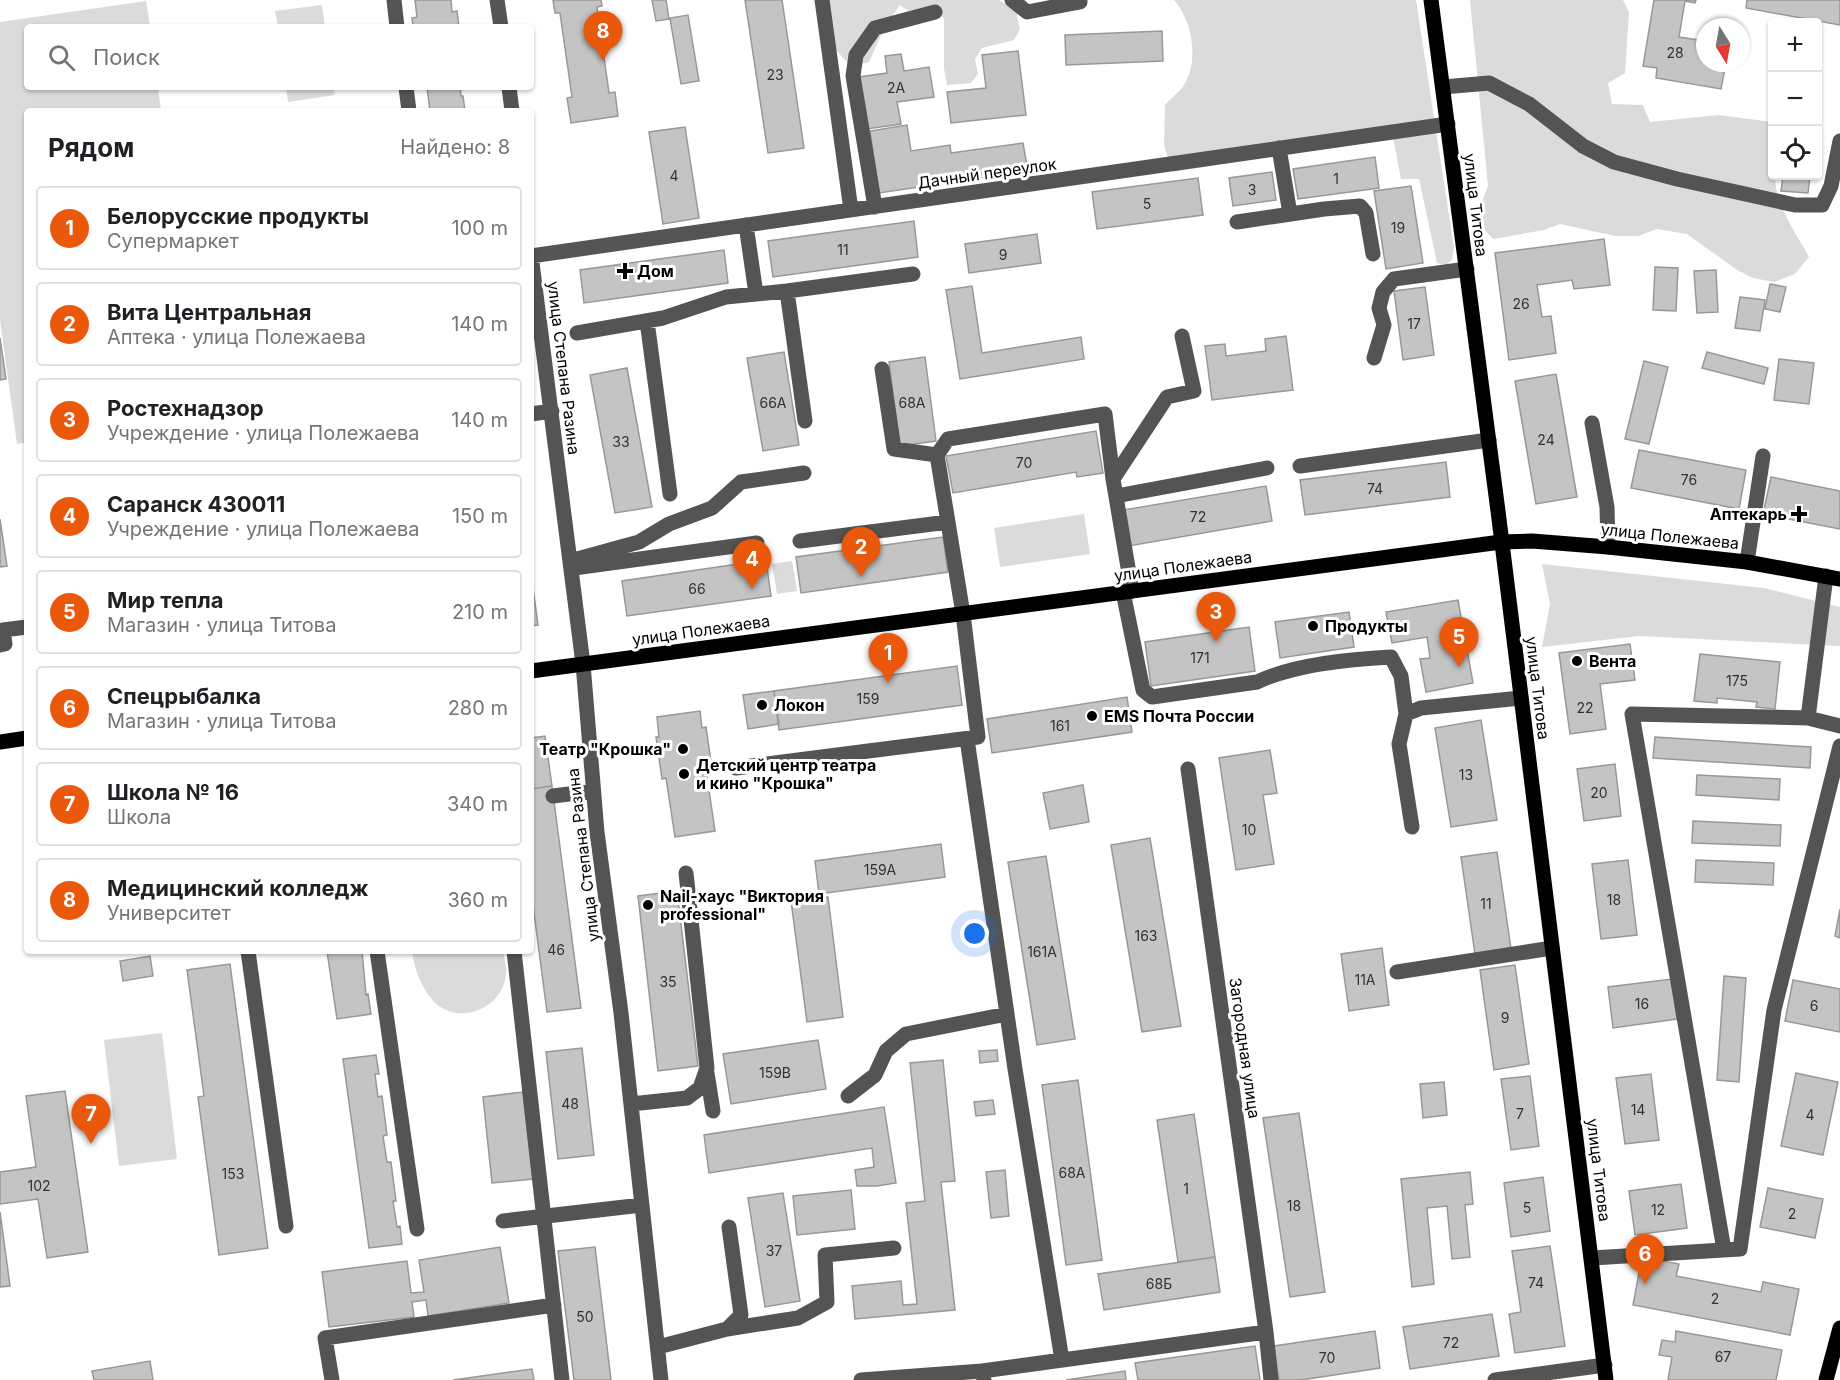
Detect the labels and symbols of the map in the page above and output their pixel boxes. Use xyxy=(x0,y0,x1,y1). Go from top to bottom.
pin: 8 xyxy=(584,11,622,61)
north arrow xyxy=(1696,18,1750,72)
house number: 28 xyxy=(1666,44,1684,61)
house number: 23 xyxy=(766,66,784,83)
house number: 2А xyxy=(887,79,905,96)
street label: улица Титова xyxy=(1460,152,1492,258)
street label: Дачный переулок xyxy=(916,153,1058,193)
house number: 4 xyxy=(669,167,679,184)
house number: 1 xyxy=(1333,170,1339,187)
house number: 3 xyxy=(1248,181,1256,198)
house number: 5 xyxy=(1143,195,1151,212)
house number: 19 xyxy=(1391,219,1405,236)
house number: 11 xyxy=(837,241,849,258)
house number: 9 xyxy=(999,246,1007,263)
place label: Дом xyxy=(637,261,674,281)
marker: Дом xyxy=(618,264,632,278)
street label: улица Степана Разина xyxy=(543,280,585,456)
house number: 26 xyxy=(1512,295,1530,312)
house number: 17 xyxy=(1407,315,1421,332)
house number: 66А xyxy=(759,394,787,411)
house number: 68А xyxy=(898,394,926,411)
house number: 24 xyxy=(1537,431,1555,448)
house number: 33 xyxy=(612,433,630,450)
house number: 70 xyxy=(1016,454,1032,471)
house number: 76 xyxy=(1681,471,1697,488)
house number: 74 xyxy=(1367,480,1383,497)
place label: Аптекарь xyxy=(1710,504,1787,524)
marker: Аптекарь xyxy=(1792,507,1806,521)
house number: 72 xyxy=(1190,508,1206,525)
street label: улица Полежаева xyxy=(1600,519,1740,553)
pin: 2 xyxy=(842,528,880,577)
pin: 4 xyxy=(732,540,771,589)
street label: улица Полежаева xyxy=(1113,546,1253,586)
house number: 66 xyxy=(688,580,706,597)
pin: 3 xyxy=(1196,592,1236,642)
street label: улица Полежаева xyxy=(631,610,771,650)
place label: Продукты xyxy=(1325,616,1408,636)
pin: 5 xyxy=(1440,618,1478,667)
marker: Продукты xyxy=(1306,619,1320,633)
pin: 1 xyxy=(868,634,908,683)
street label: улица Титова xyxy=(1522,635,1554,741)
house number: 171 xyxy=(1190,649,1210,666)
place label: Вента xyxy=(1589,651,1636,671)
marker: Вента xyxy=(1570,654,1584,668)
house number: 175 xyxy=(1726,672,1748,689)
house number: 159 xyxy=(857,690,879,707)
place label: Локон xyxy=(774,695,825,715)
marker: Локон xyxy=(755,698,769,712)
house number: 22 xyxy=(1576,699,1594,716)
place label: EMS Почта России xyxy=(1104,706,1254,726)
marker: EMS Почта России xyxy=(1085,709,1099,723)
house number: 161 xyxy=(1050,717,1070,734)
place label: Театр "Крошка" xyxy=(539,739,671,759)
marker: Театр "Крошка" xyxy=(676,742,690,756)
place label: Детский центр театра и кино "Крошка" xyxy=(696,755,876,793)
house number: 13 xyxy=(1459,766,1473,783)
street label: улица Степана Разина xyxy=(562,767,604,943)
marker: Детский центр театра и кино "Крошка" xyxy=(677,767,691,781)
house number: 20 xyxy=(1590,784,1608,801)
house number: 10 xyxy=(1242,821,1256,838)
house number: 159А xyxy=(864,861,897,878)
place label: Nail-хаус "Виктория professional" xyxy=(660,886,824,924)
house number: 18 xyxy=(1607,891,1621,908)
house number: 11 xyxy=(1480,895,1492,912)
marker: Nail-хаус "Виктория professional" xyxy=(641,898,655,912)
your location xyxy=(960,919,989,948)
house number: 163 xyxy=(1134,927,1158,944)
house number: 46 xyxy=(547,941,565,958)
house number: 161А xyxy=(1027,943,1057,960)
house number: 11А xyxy=(1354,971,1376,988)
house number: 35 xyxy=(659,973,677,990)
street label: Загородная улица xyxy=(1225,976,1265,1120)
house number: 16 xyxy=(1635,995,1649,1012)
house number: 6 xyxy=(1810,997,1818,1014)
house number: 9 xyxy=(1501,1009,1509,1026)
house number: 159В xyxy=(759,1064,791,1081)
pin: 7 xyxy=(72,1094,110,1144)
house number: 48 xyxy=(561,1095,579,1112)
house number: 14 xyxy=(1631,1101,1645,1118)
house number: 7 xyxy=(1516,1105,1524,1122)
house number: 4 xyxy=(1805,1106,1815,1123)
street label: улица Титова xyxy=(1583,1117,1615,1223)
house number: 68А xyxy=(1058,1164,1086,1181)
house number: 153 xyxy=(222,1165,244,1182)
house number: 102 xyxy=(27,1177,51,1194)
house number: 1 xyxy=(1183,1180,1189,1197)
house number: 18 xyxy=(1287,1197,1301,1214)
house number: 5 xyxy=(1523,1199,1531,1216)
house number: 12 xyxy=(1651,1201,1665,1218)
house number: 2 xyxy=(1788,1205,1796,1222)
pin: 6 xyxy=(1626,1234,1664,1284)
house number: 37 xyxy=(766,1242,782,1259)
house number: 74 xyxy=(1528,1274,1544,1291)
house number: 68Б xyxy=(1146,1275,1172,1292)
house number: 2 xyxy=(1711,1290,1719,1307)
house number: 50 xyxy=(576,1308,594,1325)
house number: 72 xyxy=(1443,1334,1459,1351)
house number: 67 xyxy=(1715,1348,1731,1365)
house number: 70 xyxy=(1319,1349,1335,1366)

